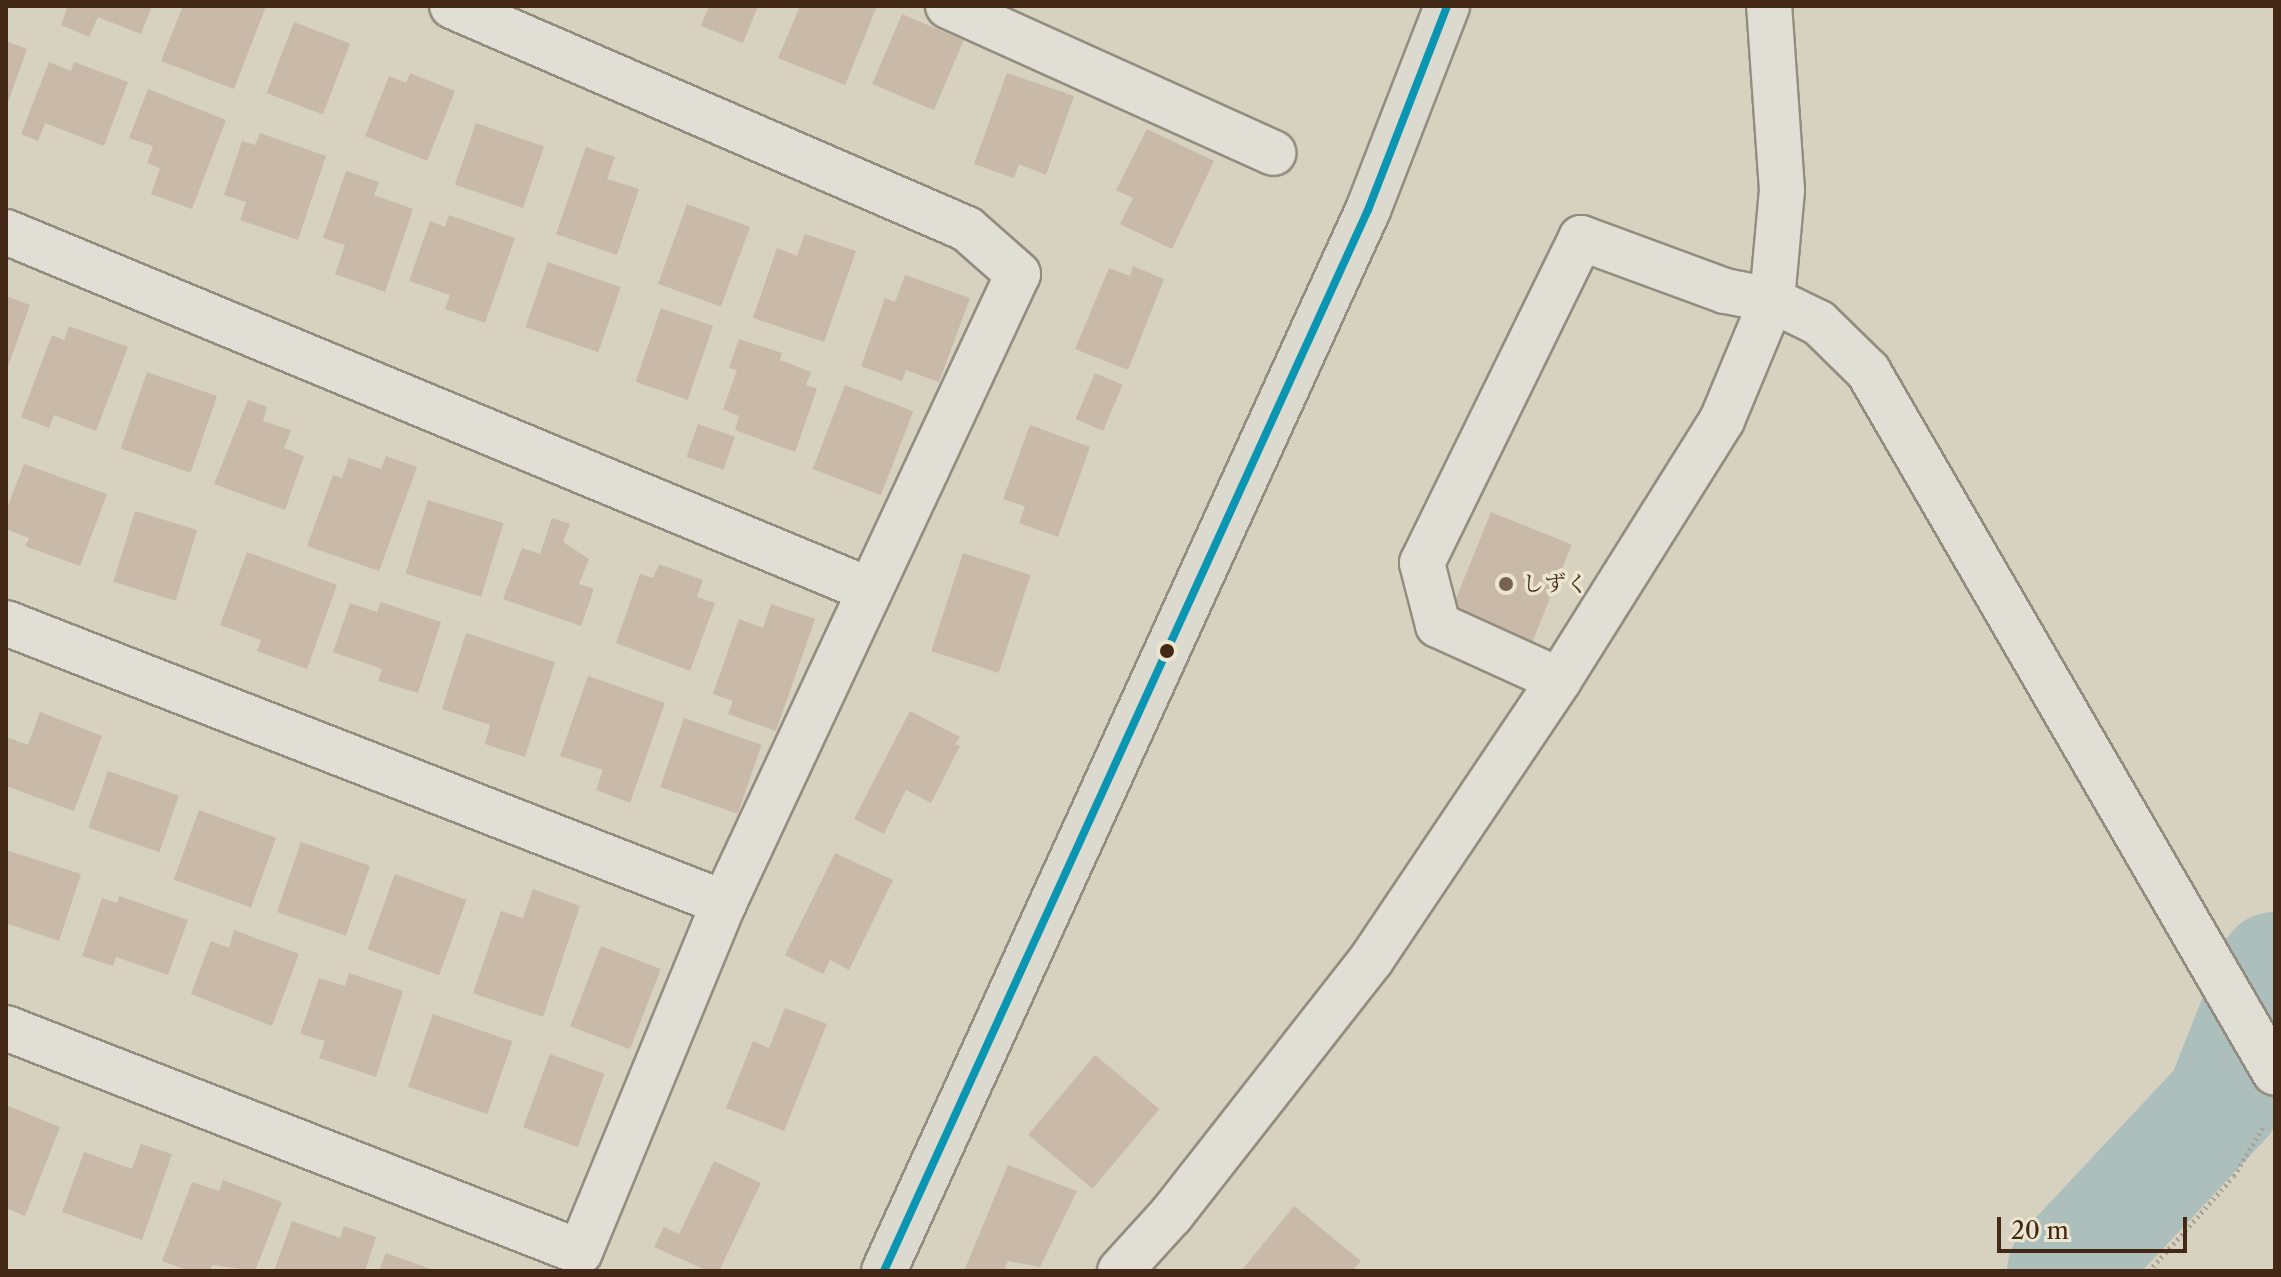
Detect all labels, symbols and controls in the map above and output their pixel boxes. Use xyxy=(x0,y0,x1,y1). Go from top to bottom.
place label: しずく xyxy=(1522,571,1588,597)
marker: しずく xyxy=(1497,575,1515,593)
unlabelled marker xyxy=(1159,643,1175,659)
scale bar xyxy=(2001,1201,2191,1251)
text: 20 m xyxy=(2011,1216,2069,1245)

